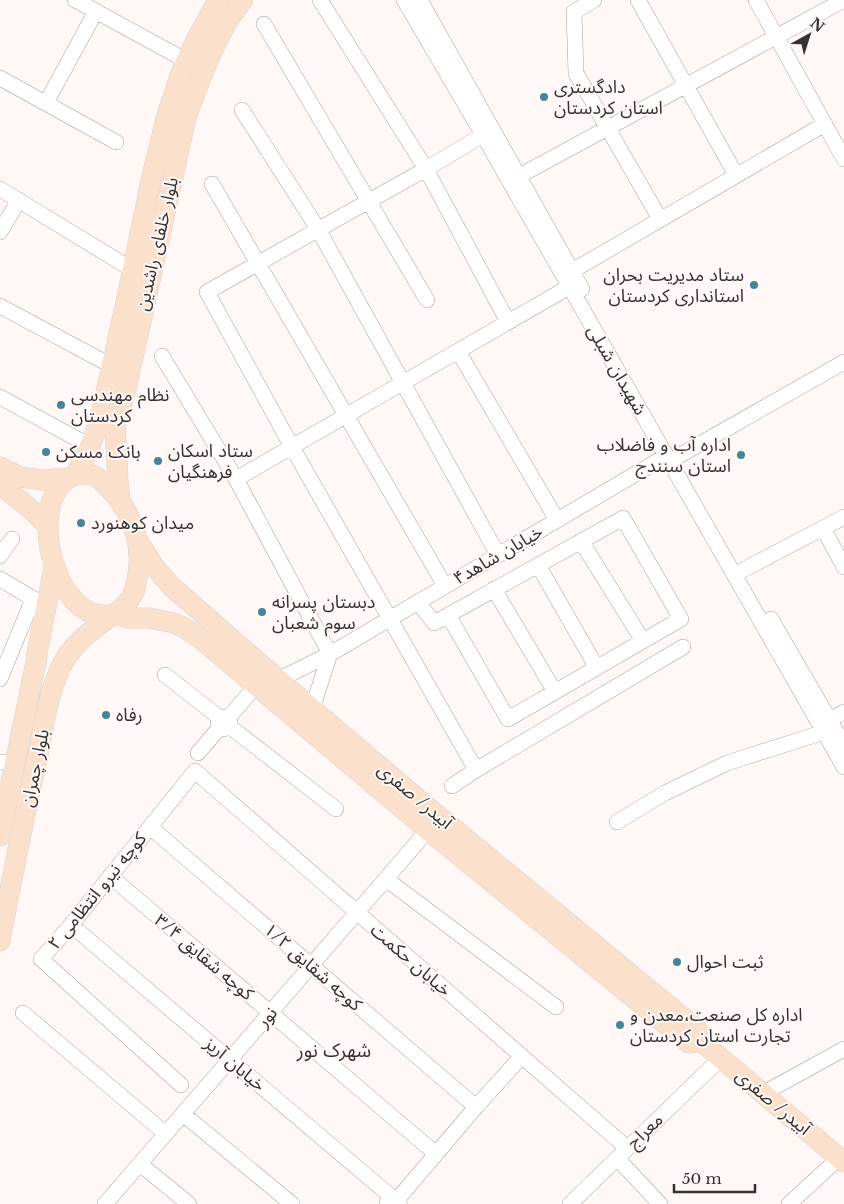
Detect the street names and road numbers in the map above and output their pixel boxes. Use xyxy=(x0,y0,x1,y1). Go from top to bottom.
street label: بلوار خلفای راشدین xyxy=(131,175,183,313)
street label: شهیدان شبلی xyxy=(582,321,652,419)
street label: خیابان شاهد۴ xyxy=(449,521,547,589)
street label: بلوار چمران xyxy=(16,727,54,809)
street label: آبیدر/ صفری xyxy=(373,758,458,834)
street label: کوچه نیرو انتظامی ۲ xyxy=(43,828,151,954)
street label: کوچه شقایق ۳/۴ xyxy=(150,909,258,1005)
street label: کوچه شقایق ۱/۲ xyxy=(259,918,367,1016)
street label: خیابان حکمت xyxy=(366,919,456,1001)
street label: نور xyxy=(251,1002,282,1033)
street label: خیابان آریز xyxy=(199,1031,270,1096)
street label: آبیدر/ صفری xyxy=(731,1064,816,1140)
street label: معراج xyxy=(623,1109,669,1155)

